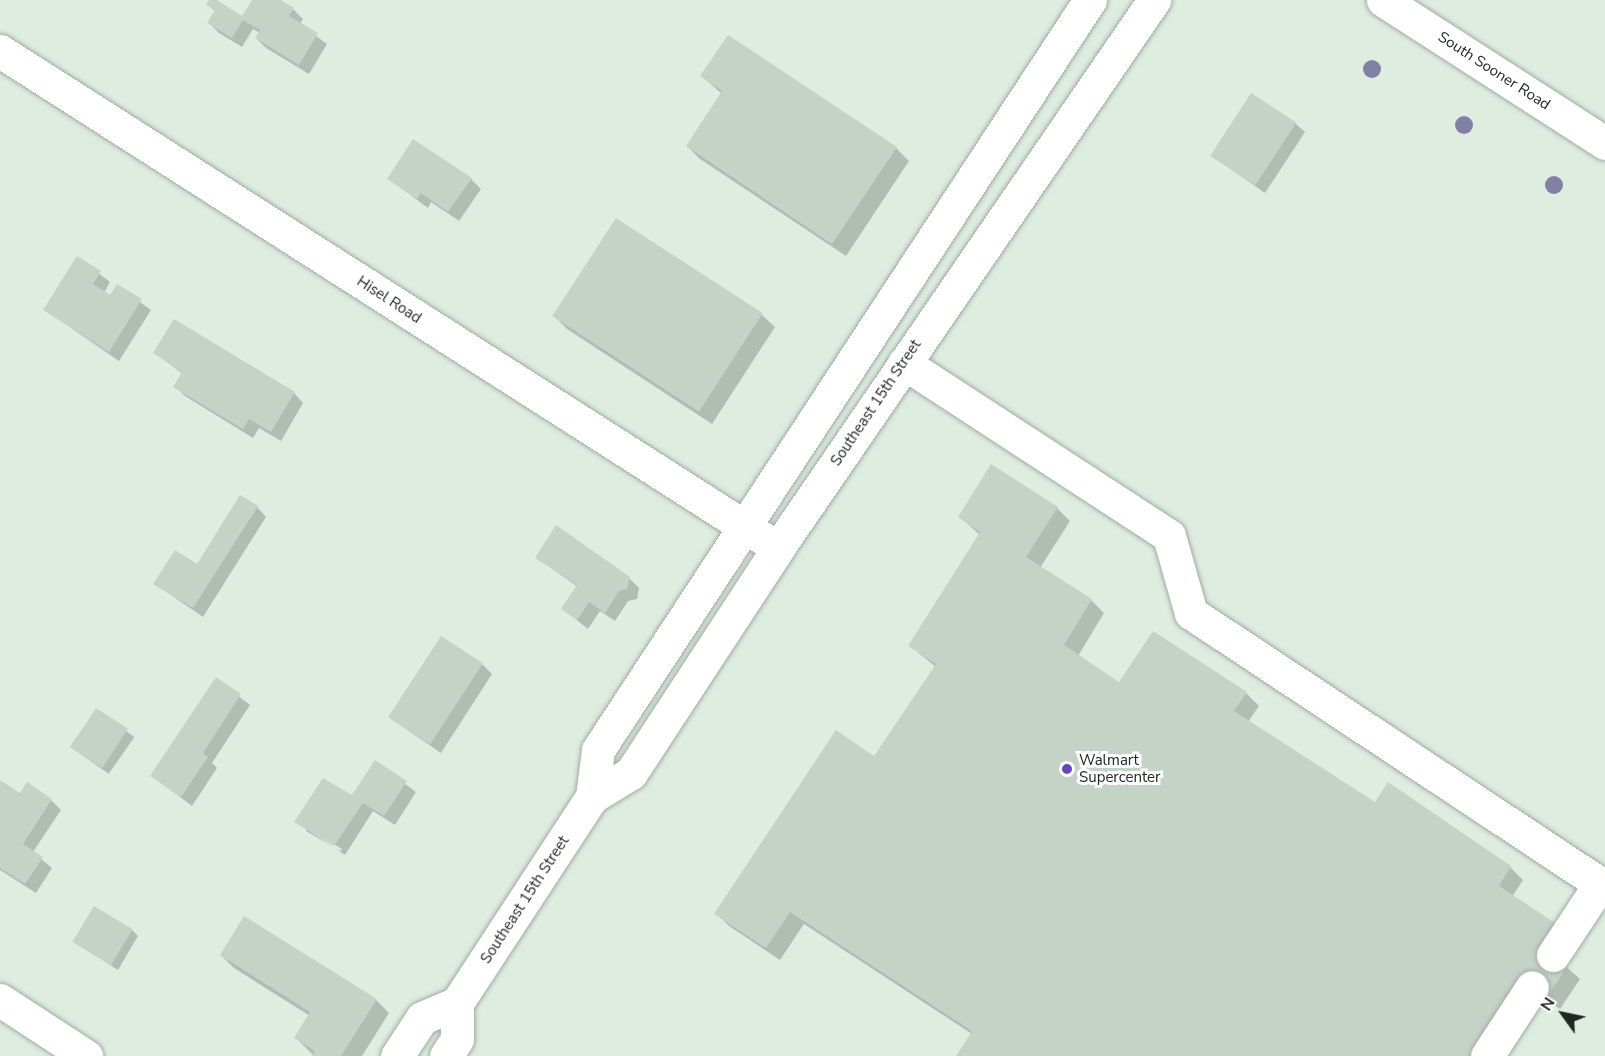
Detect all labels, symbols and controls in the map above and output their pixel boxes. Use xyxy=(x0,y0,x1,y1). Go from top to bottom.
street label: South Sooner Road xyxy=(1435,28,1553,114)
street label: Hisel Road xyxy=(353,272,425,328)
street label: Southeast 15th Street xyxy=(827,336,925,470)
place label: Walmart Supercenter xyxy=(1079,751,1160,786)
marker: Walmart Supercenter xyxy=(1060,762,1074,776)
street label: Southeast 15th Street xyxy=(477,833,573,967)
north arrow xyxy=(1533,984,1593,1044)
text: N xyxy=(1535,993,1560,1015)

